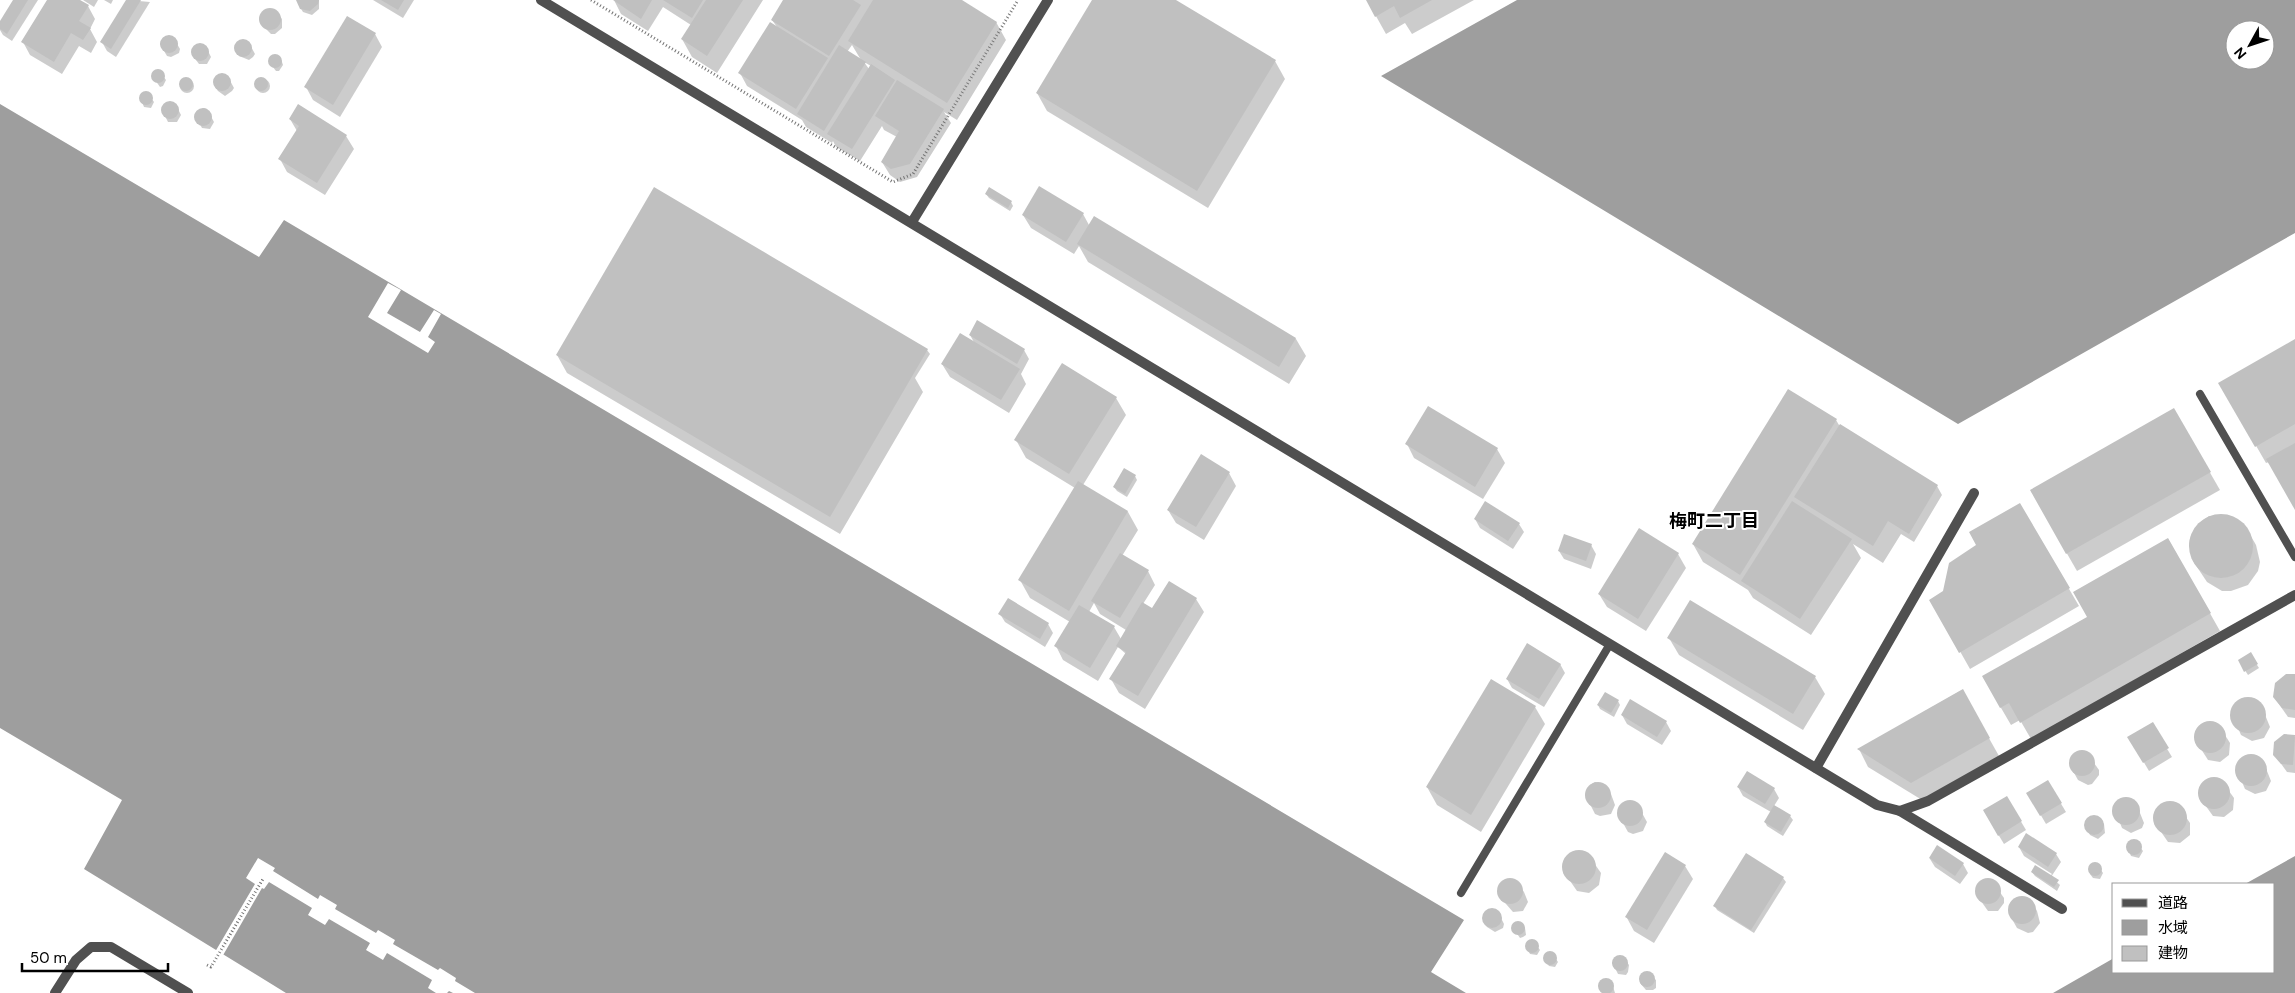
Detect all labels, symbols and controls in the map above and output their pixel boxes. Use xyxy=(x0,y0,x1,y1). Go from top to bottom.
north arrow xyxy=(2225,20,2275,70)
text: N xyxy=(2230,44,2250,63)
district label: 梅町二丁目 xyxy=(1669,509,1759,533)
legend xyxy=(2112,883,2275,973)
text: 道路 xyxy=(2158,893,2188,913)
text: 水域 xyxy=(2158,918,2188,938)
scale bar xyxy=(22,940,169,972)
text: 建物 xyxy=(2158,943,2188,963)
text: 50 m xyxy=(30,948,67,968)

